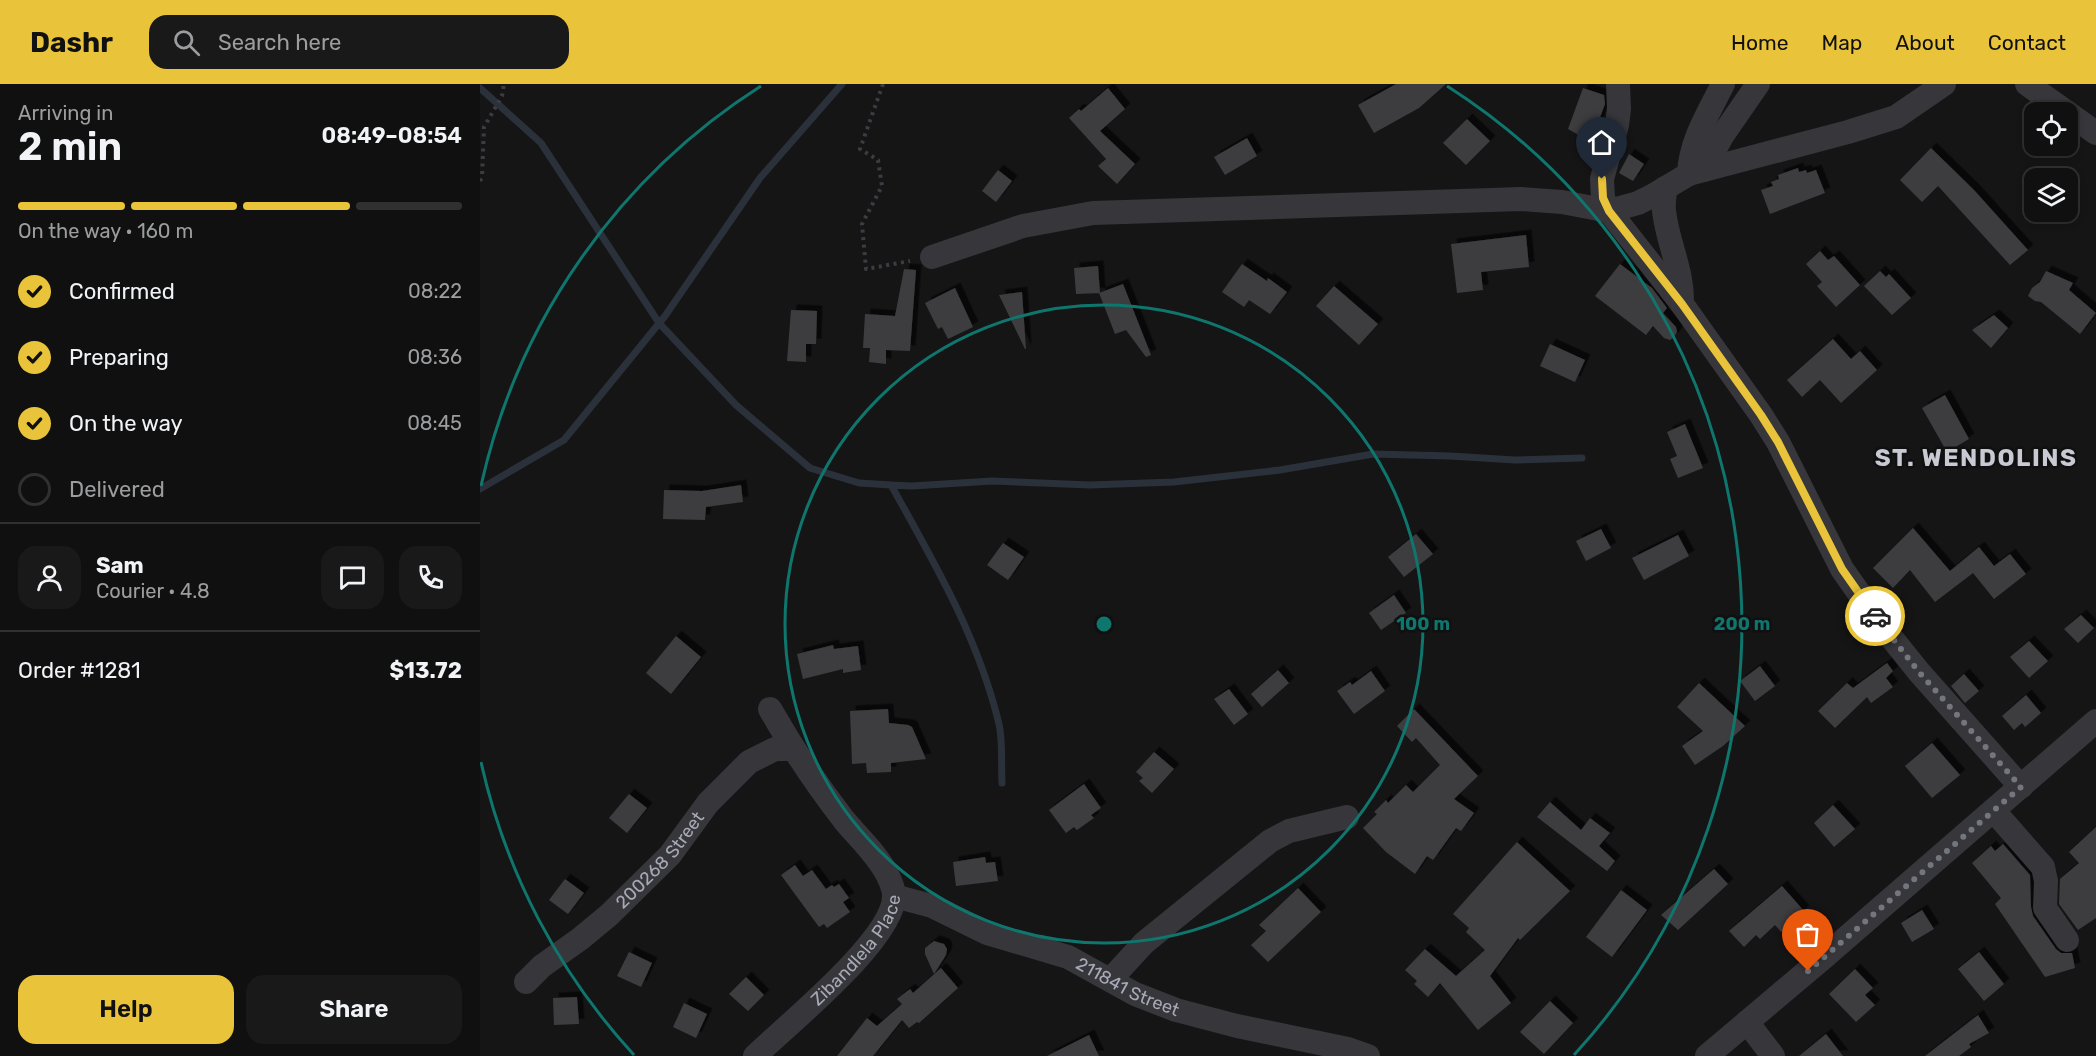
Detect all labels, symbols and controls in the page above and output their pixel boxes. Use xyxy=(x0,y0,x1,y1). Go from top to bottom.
search box xyxy=(149,15,569,69)
text: Dashr xyxy=(30,26,113,59)
icon: search xyxy=(170,26,203,59)
text: Search here xyxy=(218,29,341,56)
text: Home xyxy=(1731,30,1788,55)
text: Map xyxy=(1821,30,1862,55)
text: About xyxy=(1895,30,1955,55)
text: Contact xyxy=(1988,30,2066,55)
text: Arriving in xyxy=(18,101,113,125)
map controls xyxy=(2024,102,2078,222)
button: locate xyxy=(2024,102,2078,156)
pin xyxy=(1576,117,1627,179)
text: 08:49–08:54 xyxy=(322,122,462,149)
text: 2 min xyxy=(18,124,122,170)
icon: home xyxy=(1585,126,1618,159)
button: layers xyxy=(2024,168,2078,222)
text: On the way · 160 m xyxy=(18,219,193,243)
icon: check xyxy=(18,275,51,308)
text: Confirmed xyxy=(69,278,175,305)
text: 08:22 xyxy=(408,279,462,303)
icon: check xyxy=(18,341,51,374)
text: Preparing xyxy=(69,344,169,371)
text: 08:36 xyxy=(407,345,462,369)
icon: check xyxy=(18,407,51,440)
text: On the way xyxy=(69,410,183,437)
text: 08:45 xyxy=(407,411,462,435)
district label: ST. WENDOLINS xyxy=(1875,444,2077,472)
text: Delivered xyxy=(69,476,165,503)
button: person xyxy=(18,546,81,609)
button: chat xyxy=(321,546,384,609)
button: phone xyxy=(399,546,462,609)
text: Sam xyxy=(96,552,144,579)
text: Courier · 4.8 xyxy=(96,579,210,603)
courier xyxy=(1845,586,1905,646)
icon: car xyxy=(1859,600,1892,633)
text: 100 m xyxy=(1396,613,1450,635)
text: 200 m xyxy=(1714,613,1770,635)
centre of rings xyxy=(1094,614,1114,634)
text: Order #1281 xyxy=(18,657,141,684)
text: $13.72 xyxy=(389,657,462,684)
street label: 200268 Street xyxy=(611,807,709,913)
street label: Zibandlela Place xyxy=(806,893,905,1010)
pin xyxy=(1782,909,1833,971)
icon: bag xyxy=(1791,918,1824,951)
street label: 211841 Street xyxy=(1072,953,1182,1021)
button: Help xyxy=(18,975,234,1044)
button: Share xyxy=(246,975,462,1044)

